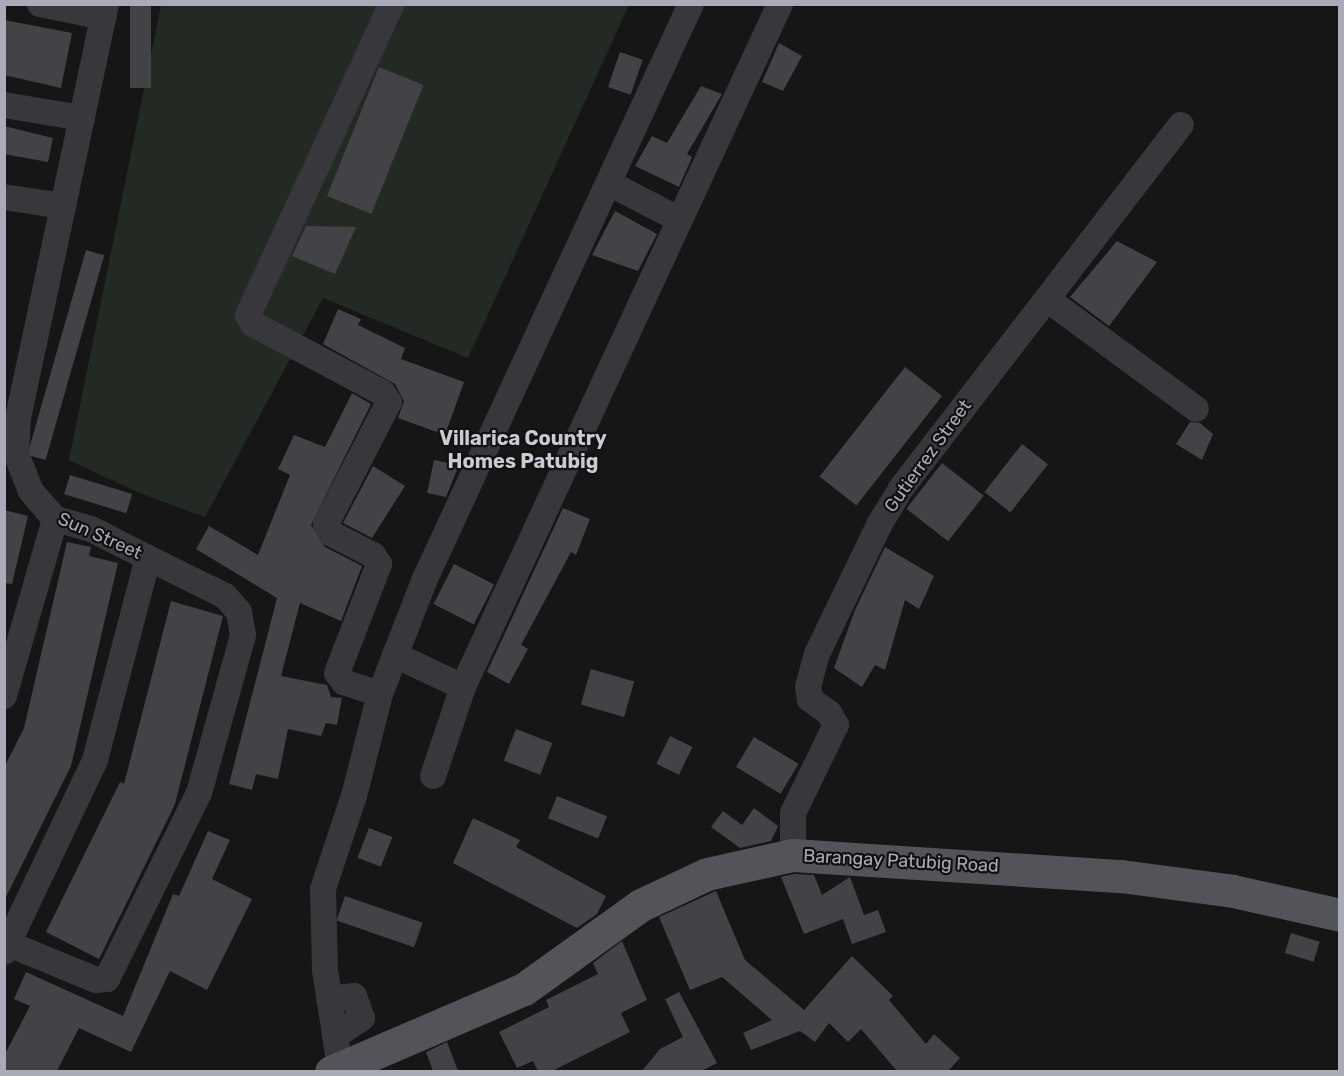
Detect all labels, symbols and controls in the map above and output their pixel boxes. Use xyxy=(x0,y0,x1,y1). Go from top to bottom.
street label: Gutierrez Street xyxy=(880,396,976,516)
district label: Villarica Country Homes Patubig xyxy=(439,427,607,474)
street label: Sun Street xyxy=(55,508,145,564)
street label: Barangay Patubig Road xyxy=(802,845,1000,877)

